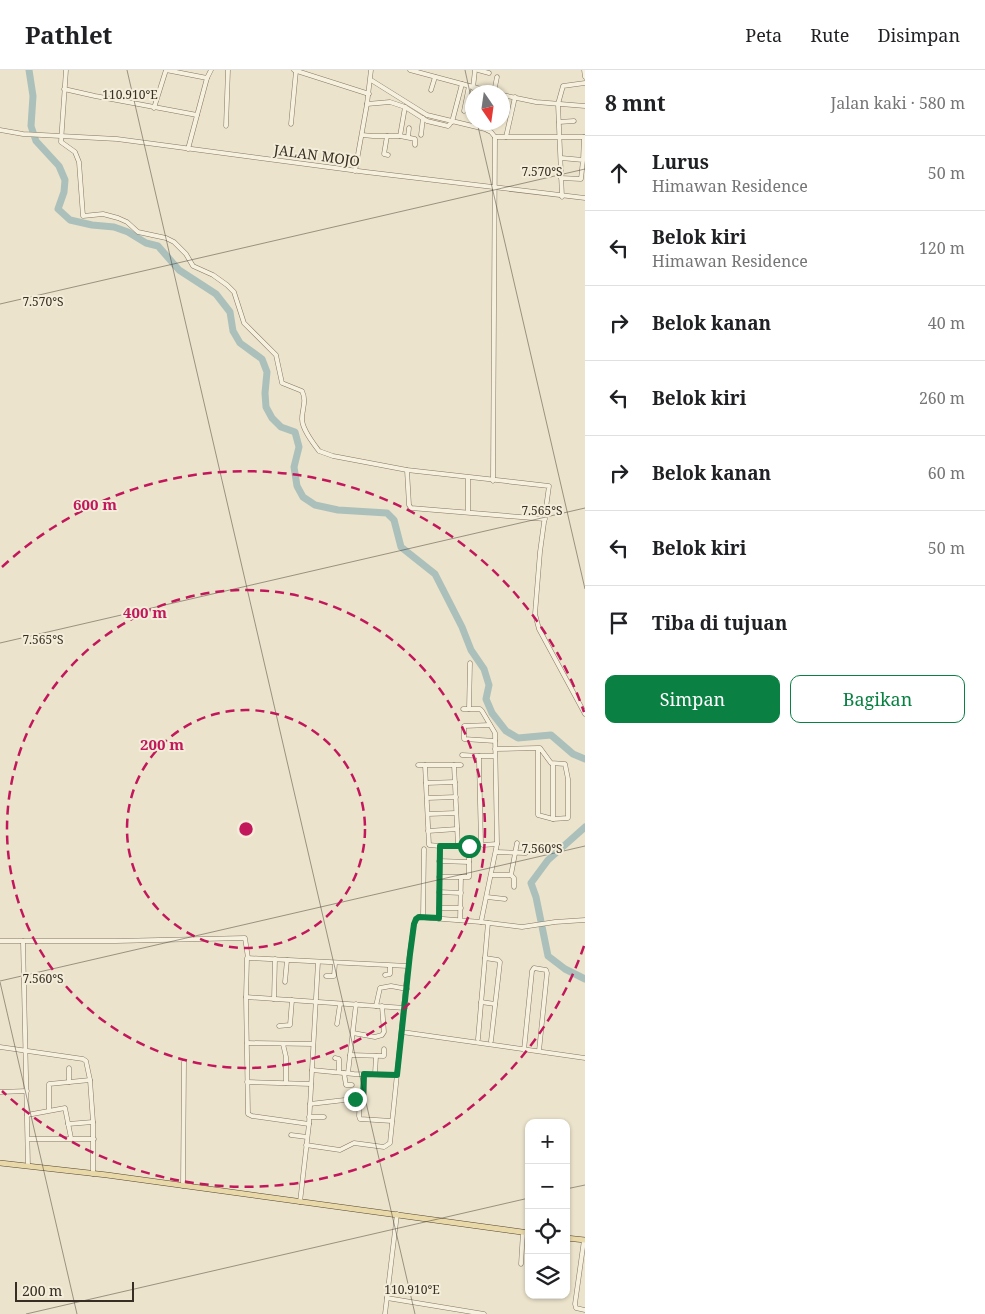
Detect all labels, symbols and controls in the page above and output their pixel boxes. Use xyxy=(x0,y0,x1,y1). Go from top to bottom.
text: Pathlet xyxy=(25,18,112,51)
text: Peta xyxy=(745,23,782,47)
text: Rute xyxy=(810,23,849,47)
text: Disimpan xyxy=(877,23,960,47)
north arrow xyxy=(465,85,510,130)
text: 110.910°E xyxy=(102,86,158,103)
text: 8 mnt xyxy=(605,89,666,117)
text: Jalan kaki · 580 m xyxy=(831,92,965,114)
street label: JALAN MOJO xyxy=(272,139,361,170)
text: Lurus xyxy=(652,149,709,175)
icon: ahead xyxy=(605,159,633,187)
text: 50 m xyxy=(928,162,965,184)
text: 7.570°S xyxy=(521,163,563,180)
text: Himawan Residence xyxy=(652,175,808,197)
text: Belok kiri xyxy=(652,224,746,250)
icon: left xyxy=(605,234,633,262)
text: 120 m xyxy=(919,237,965,259)
text: Himawan Residence xyxy=(652,250,808,272)
text: 7.570°S xyxy=(22,293,64,310)
icon: right xyxy=(605,309,633,337)
text: Belok kanan xyxy=(652,310,771,336)
text: 40 m xyxy=(928,312,965,334)
icon: left xyxy=(605,384,633,412)
text: Belok kiri xyxy=(652,385,746,411)
text: 260 m xyxy=(919,387,965,409)
icon: right xyxy=(605,459,633,487)
text: Belok kanan xyxy=(652,460,771,486)
text: 60 m xyxy=(928,462,965,484)
text: 600 m xyxy=(73,494,117,514)
text: 7.565°S xyxy=(521,502,563,519)
icon: left xyxy=(605,534,633,562)
text: Belok kiri xyxy=(652,535,746,561)
text: 50 m xyxy=(928,537,965,559)
text: 400 m xyxy=(123,602,167,622)
icon: arrive xyxy=(605,609,633,637)
text: Tiba di tujuan xyxy=(652,610,787,636)
text: 7.565°S xyxy=(22,631,64,648)
button: Simpan xyxy=(605,675,780,723)
button: Bagikan xyxy=(790,675,965,723)
text: 200 m xyxy=(140,734,184,754)
centre of rings xyxy=(237,820,255,838)
route start xyxy=(458,835,481,858)
text: 7.560°S xyxy=(521,840,563,857)
text: 7.560°S xyxy=(22,970,64,987)
route end xyxy=(344,1088,367,1111)
map controls xyxy=(525,1119,570,1299)
button: + xyxy=(525,1119,570,1164)
button: − xyxy=(525,1164,570,1209)
button: locate xyxy=(525,1209,570,1254)
button: layers xyxy=(525,1254,570,1299)
scale bar xyxy=(15,1279,134,1302)
text: 200 m xyxy=(22,1281,62,1300)
text: 110.910°E xyxy=(384,1281,440,1298)

